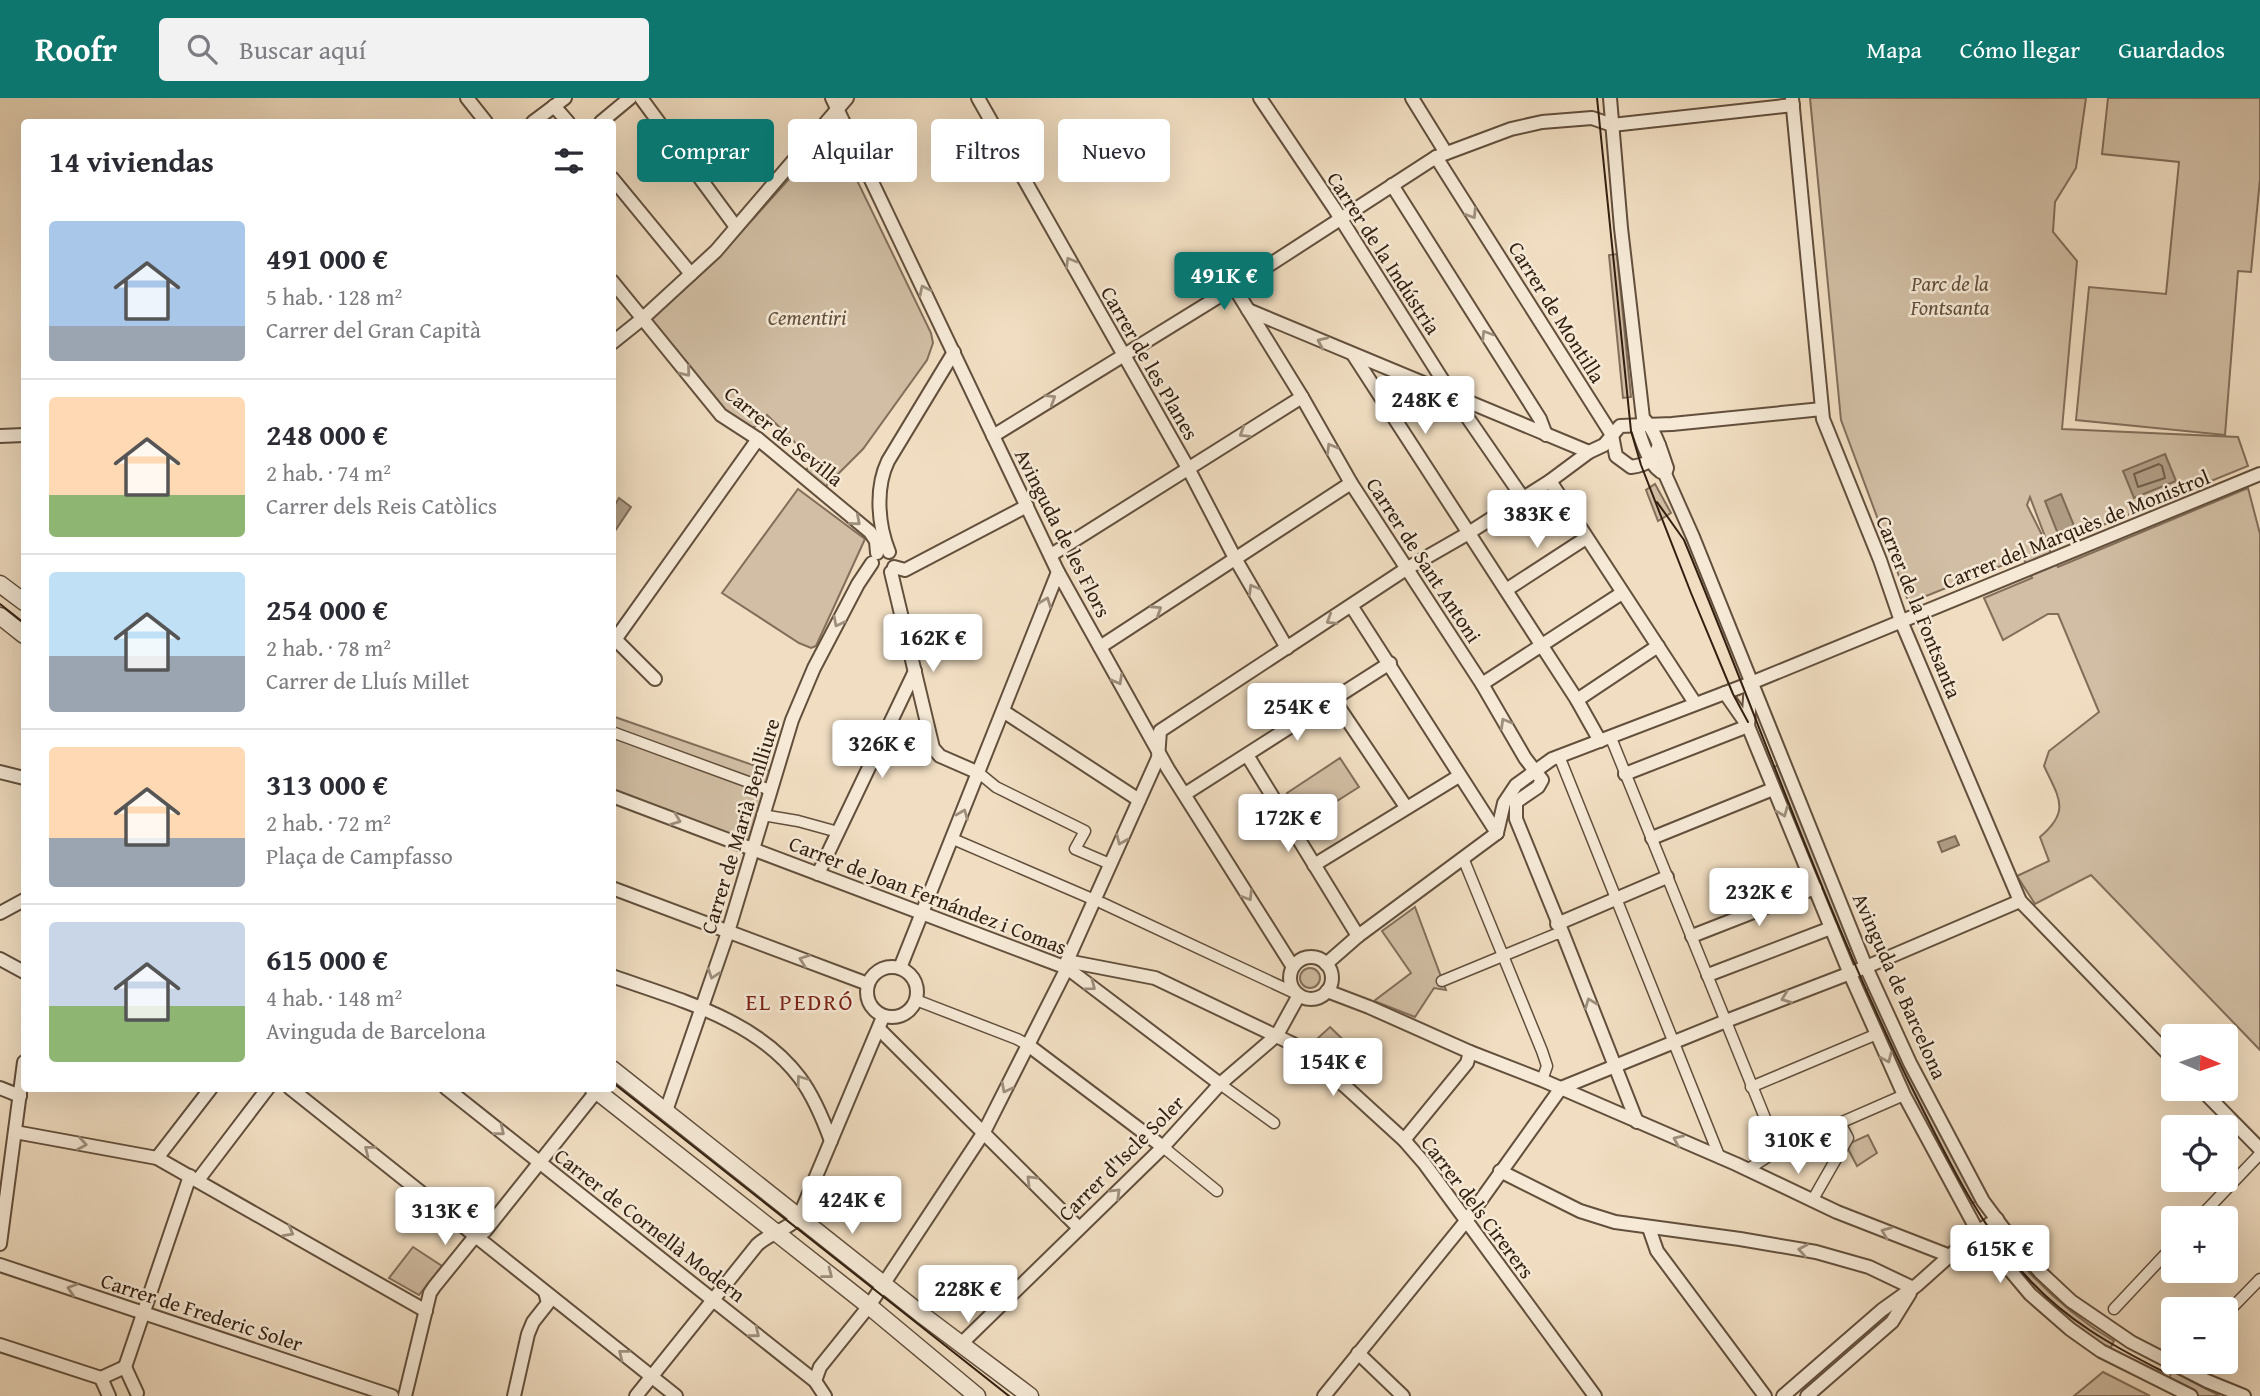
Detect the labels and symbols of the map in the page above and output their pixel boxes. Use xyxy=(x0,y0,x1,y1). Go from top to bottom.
street label: Carrer de la Indústria xyxy=(1320,165,1448,341)
one-way arrow xyxy=(1464,207,1477,220)
street label: Carrer de Montilla xyxy=(1501,235,1613,389)
pin: 491K € xyxy=(1167,252,1281,312)
one-way arrow xyxy=(1065,257,1078,270)
park label: Parc de la Fontsanta xyxy=(1909,268,1990,323)
street label: Carrer de les Planes xyxy=(1093,280,1207,446)
one-way arrow xyxy=(919,285,933,297)
park label: Cementiri xyxy=(768,302,847,333)
one-way arrow xyxy=(1481,329,1494,342)
one-way arrow xyxy=(1317,336,1329,350)
one-way arrow xyxy=(677,364,690,376)
pin: 248K € xyxy=(1368,376,1482,436)
street label: Carrer de Sevilla xyxy=(718,378,850,494)
one-way arrow xyxy=(1043,395,1056,408)
one-way arrow xyxy=(1239,425,1252,438)
street label: Avinguda de les Flors xyxy=(1007,443,1119,623)
one-way arrow xyxy=(1326,443,1339,455)
street label: Carrer del Marquès de Monistrol xyxy=(1938,461,2214,597)
street label: Carrer de Sant Antoni xyxy=(1359,471,1489,649)
pin: 383K € xyxy=(1480,490,1594,550)
street label: Carrer de la Fontsanta xyxy=(1868,511,1970,703)
one-way arrow xyxy=(848,512,861,525)
one-way arrow xyxy=(1248,584,1261,596)
one-way arrow xyxy=(1037,597,1051,609)
one-way arrow xyxy=(1149,606,1162,619)
one-way arrow xyxy=(1325,612,1338,625)
pin: 162K € xyxy=(876,614,990,674)
one-way arrow xyxy=(833,615,847,627)
one-way arrow xyxy=(1110,673,1123,686)
pin: 254K € xyxy=(1240,684,1354,743)
street label: Carrer de Marià Benlliure xyxy=(692,714,788,938)
one-way arrow xyxy=(1500,718,1513,731)
pin: 326K € xyxy=(825,720,939,780)
pin: 172K € xyxy=(1231,794,1345,854)
one-way arrow xyxy=(1774,805,1788,817)
one-way arrow xyxy=(954,809,968,821)
one-way arrow xyxy=(670,812,682,826)
street label: Carrer de Joan Fernández i Comas xyxy=(785,828,1071,962)
one-way arrow xyxy=(1115,833,1129,846)
pin: 232K € xyxy=(1702,868,1816,928)
one-way arrow xyxy=(1239,888,1252,901)
street label: Avinguda de Barcelona xyxy=(1845,888,1955,1084)
one-way arrow xyxy=(799,954,811,968)
one-way arrow xyxy=(707,968,721,980)
one-way arrow xyxy=(1084,978,1096,991)
district label: EL PEDRÓ xyxy=(745,985,855,1018)
one-way arrow xyxy=(1780,990,1792,1004)
one-way arrow xyxy=(1584,997,1598,1009)
north arrow xyxy=(2161,1024,2238,1101)
pin: 154K € xyxy=(1276,1038,1390,1098)
one-way arrow xyxy=(1879,1051,1893,1064)
one-way arrow xyxy=(796,1075,809,1088)
one-way arrow xyxy=(1001,1081,1015,1093)
street label: Carrer d'Iscle Soler xyxy=(1051,1088,1191,1228)
pin: 310K € xyxy=(1741,1116,1855,1176)
one-way arrow xyxy=(491,1123,504,1135)
street label: Carrer dels Cirerers xyxy=(1414,1129,1542,1285)
one-way arrow xyxy=(1673,1134,1686,1148)
one-way arrow xyxy=(76,1136,88,1151)
street label: Carrer de Cornellà Modern xyxy=(548,1140,752,1310)
one-way arrow xyxy=(364,1146,376,1159)
one-way arrow xyxy=(1026,1175,1039,1188)
pin: 424K € xyxy=(795,1176,909,1236)
pin: 313K € xyxy=(388,1188,502,1247)
one-way arrow xyxy=(1108,1188,1121,1201)
one-way arrow xyxy=(282,1224,294,1237)
one-way arrow xyxy=(1881,1226,1893,1240)
pin: 615K € xyxy=(1943,1226,2057,1285)
one-way arrow xyxy=(1797,1243,1809,1258)
street label: Carrer de Frederic Soler xyxy=(97,1265,307,1359)
one-way arrow xyxy=(820,1266,833,1278)
pin: 228K € xyxy=(911,1266,1025,1325)
one-way arrow xyxy=(66,1283,79,1297)
one-way arrow xyxy=(747,1324,760,1337)
one-way arrow xyxy=(618,1349,630,1362)

